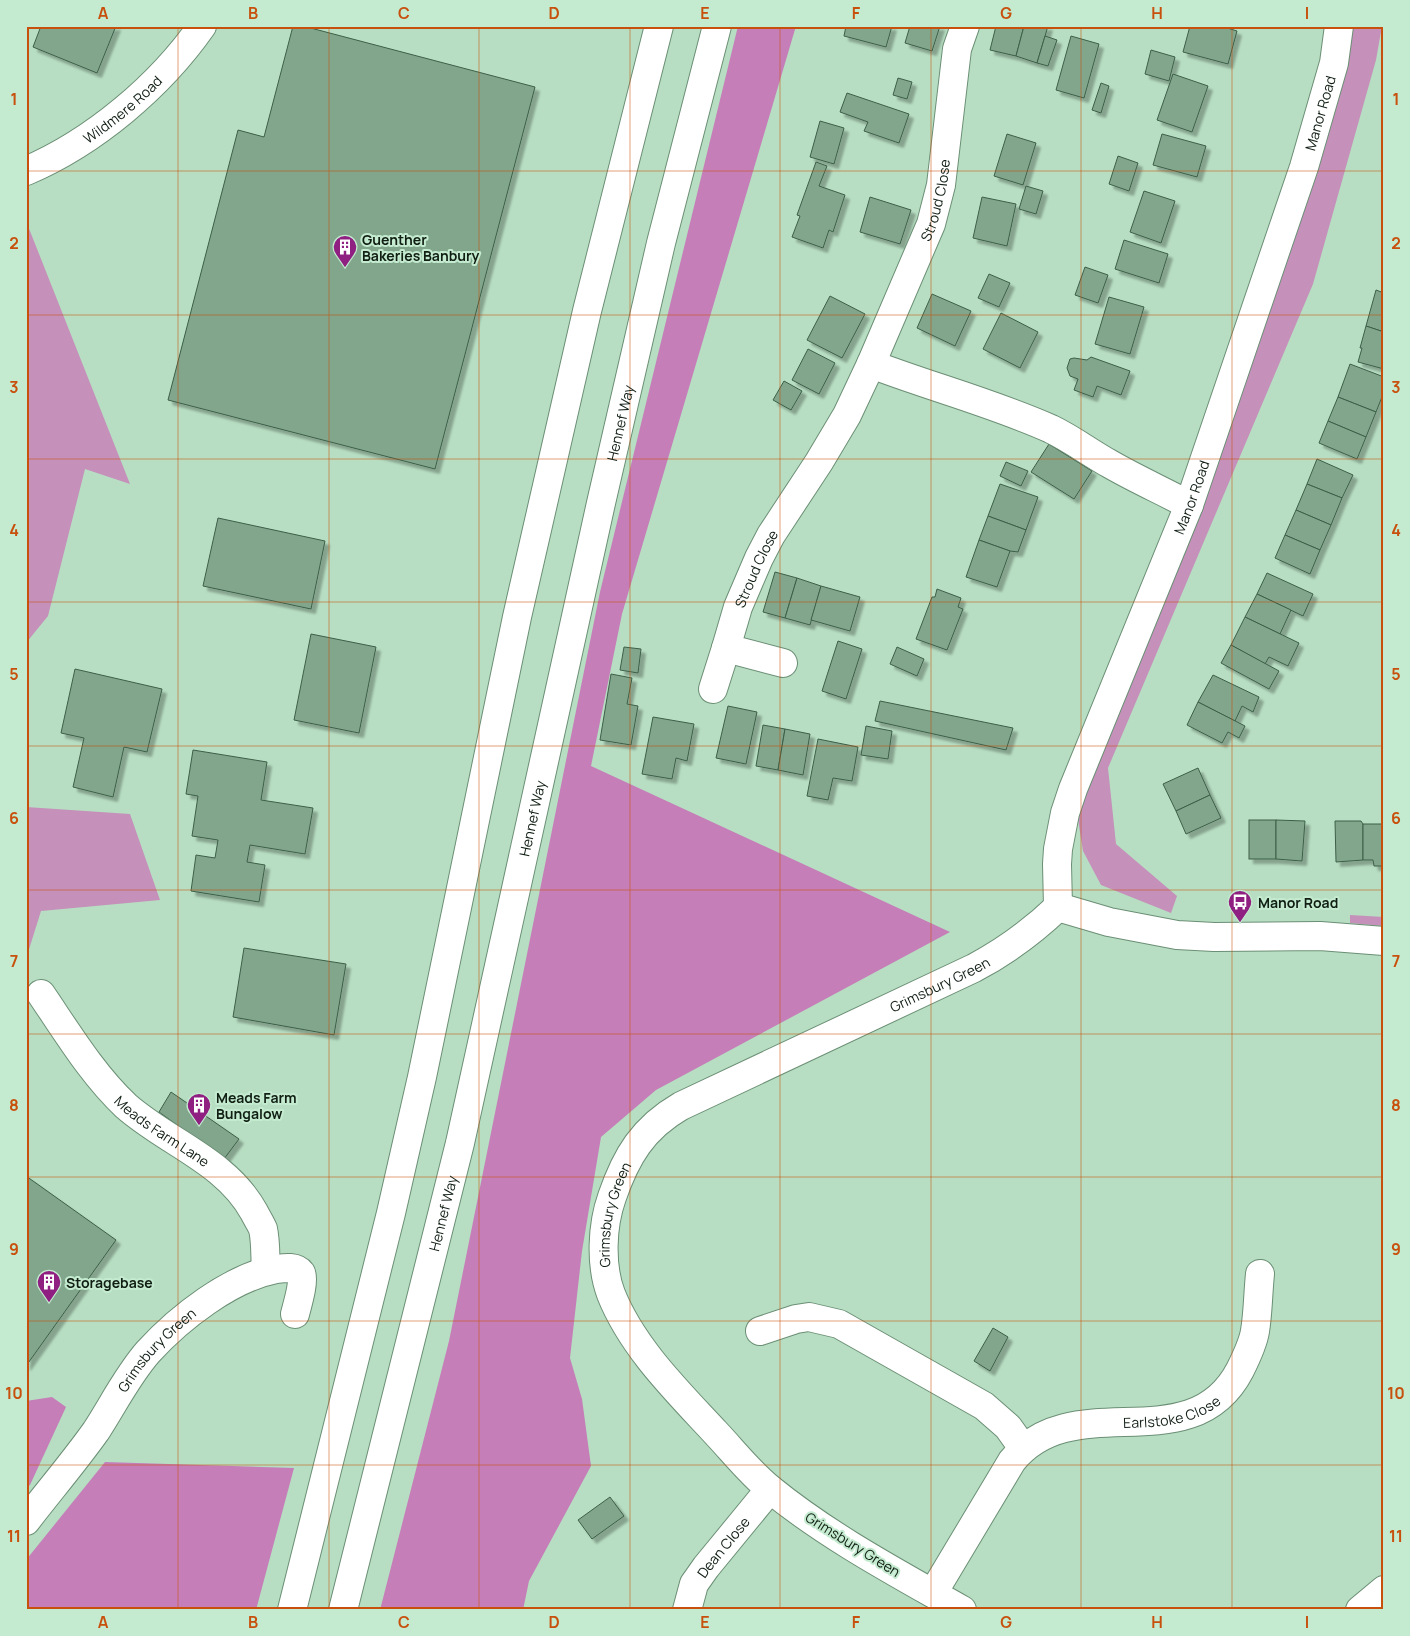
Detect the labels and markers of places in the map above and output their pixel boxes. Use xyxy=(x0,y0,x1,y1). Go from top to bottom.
place label: Guenther Bakeries Banbury xyxy=(362,230,479,265)
building icon: Guenther Bakeries Banbury xyxy=(332,234,358,268)
bus stop icon: Manor Road xyxy=(1227,889,1253,923)
place label: Manor Road xyxy=(1258,893,1338,912)
place label: Meads Farm Bungalow xyxy=(216,1088,297,1123)
building icon: Meads Farm Bungalow xyxy=(186,1092,212,1126)
building icon: Storagebase xyxy=(36,1269,62,1303)
place label: Storagebase xyxy=(66,1273,153,1292)

